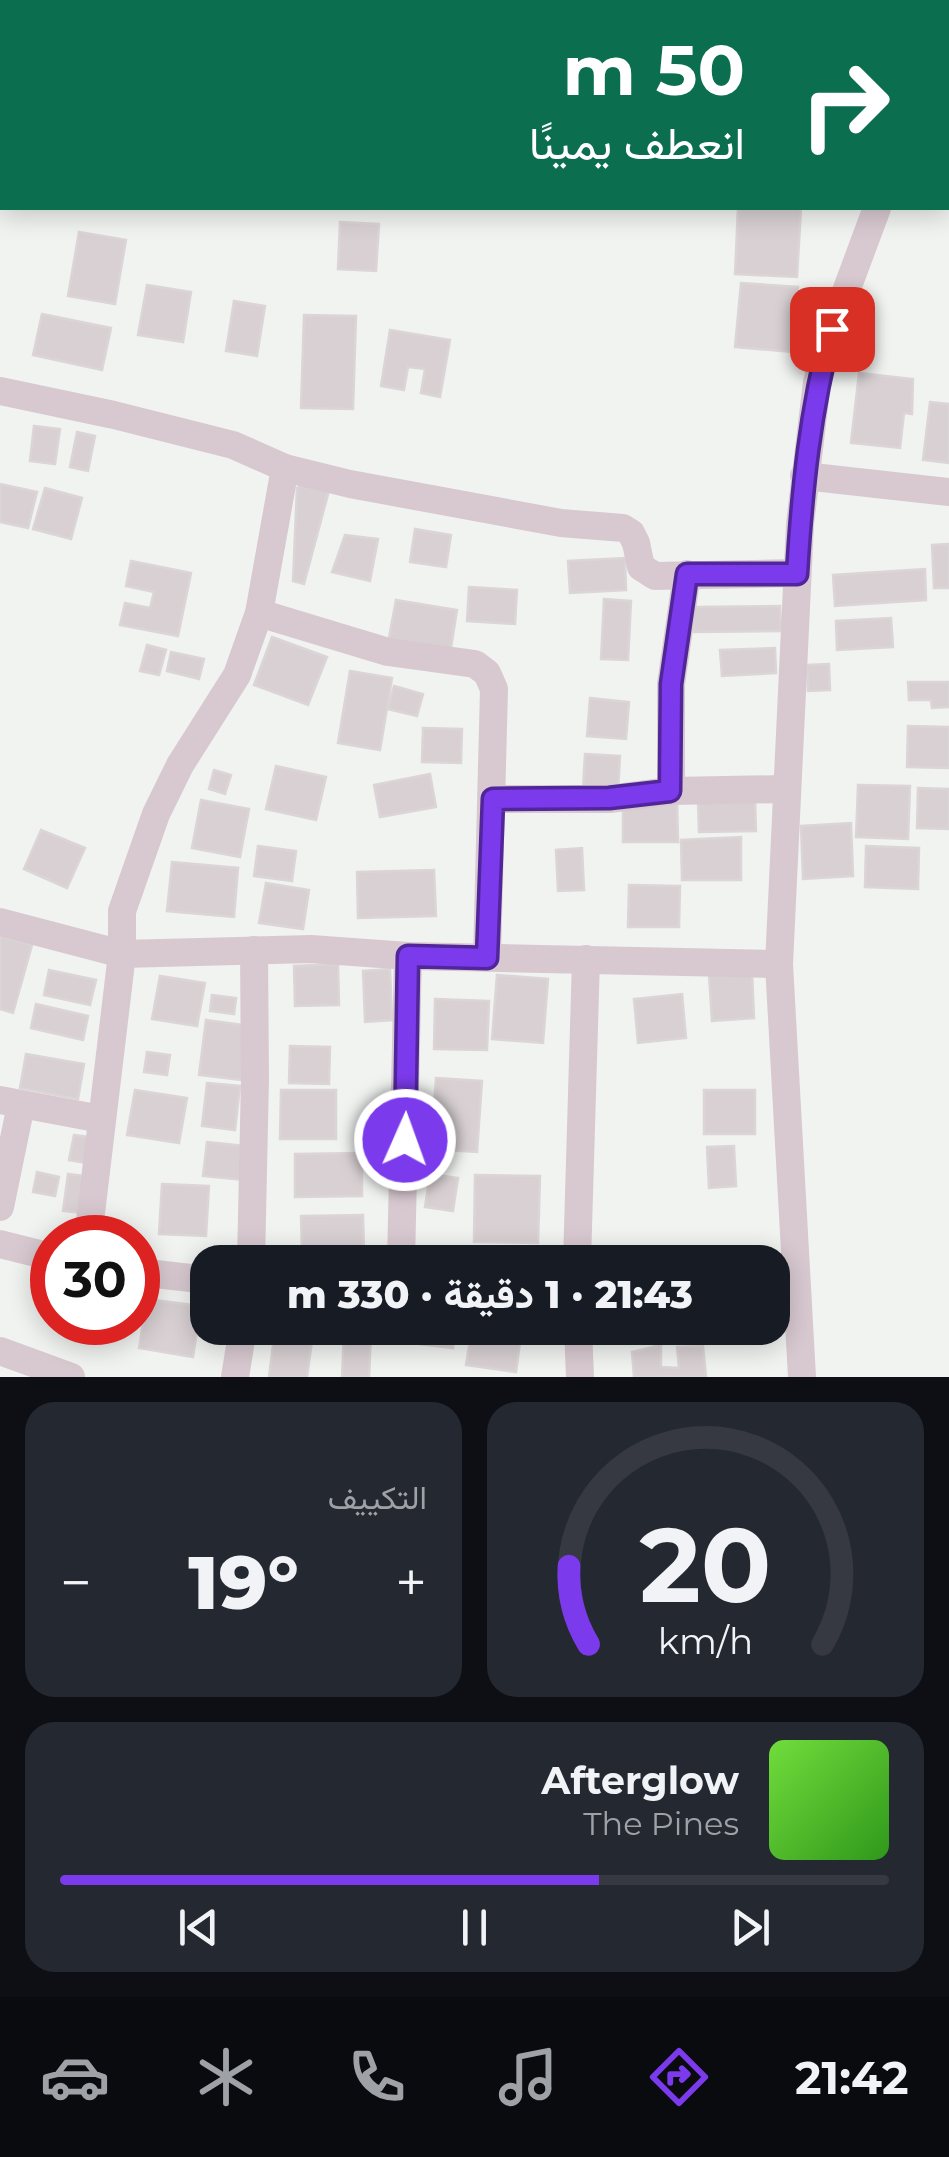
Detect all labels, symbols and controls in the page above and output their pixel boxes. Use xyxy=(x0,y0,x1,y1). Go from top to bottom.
text: 50 m xyxy=(563,27,745,113)
icon: right xyxy=(780,40,910,170)
text: انعطف يمينًا xyxy=(529,115,745,170)
pin xyxy=(790,287,875,372)
icon: arrive xyxy=(805,302,860,357)
position arrow xyxy=(353,1088,457,1192)
speed limit sign: 30 xyxy=(30,1215,160,1345)
text: 21:43 · 1 دقيقة · 330 m xyxy=(287,1271,693,1318)
text: التكييف xyxy=(328,1478,427,1517)
text: 20 xyxy=(640,1501,771,1628)
text: 19° xyxy=(188,1536,299,1628)
text: − xyxy=(60,1549,92,1616)
text: + xyxy=(395,1549,427,1616)
text: km/h xyxy=(658,1619,753,1663)
text: Afterglow xyxy=(541,1757,739,1804)
text: The Pines xyxy=(583,1804,739,1843)
icon: previous xyxy=(171,1900,226,1955)
icon: pause xyxy=(447,1900,502,1955)
icon: next xyxy=(723,1900,778,1955)
icon: car xyxy=(40,2042,110,2112)
icon: climate xyxy=(191,2042,261,2112)
icon: phone xyxy=(342,2042,412,2112)
icon: music xyxy=(493,2042,563,2112)
icon: directions xyxy=(644,2042,714,2112)
text: 21:42 xyxy=(795,2050,909,2105)

